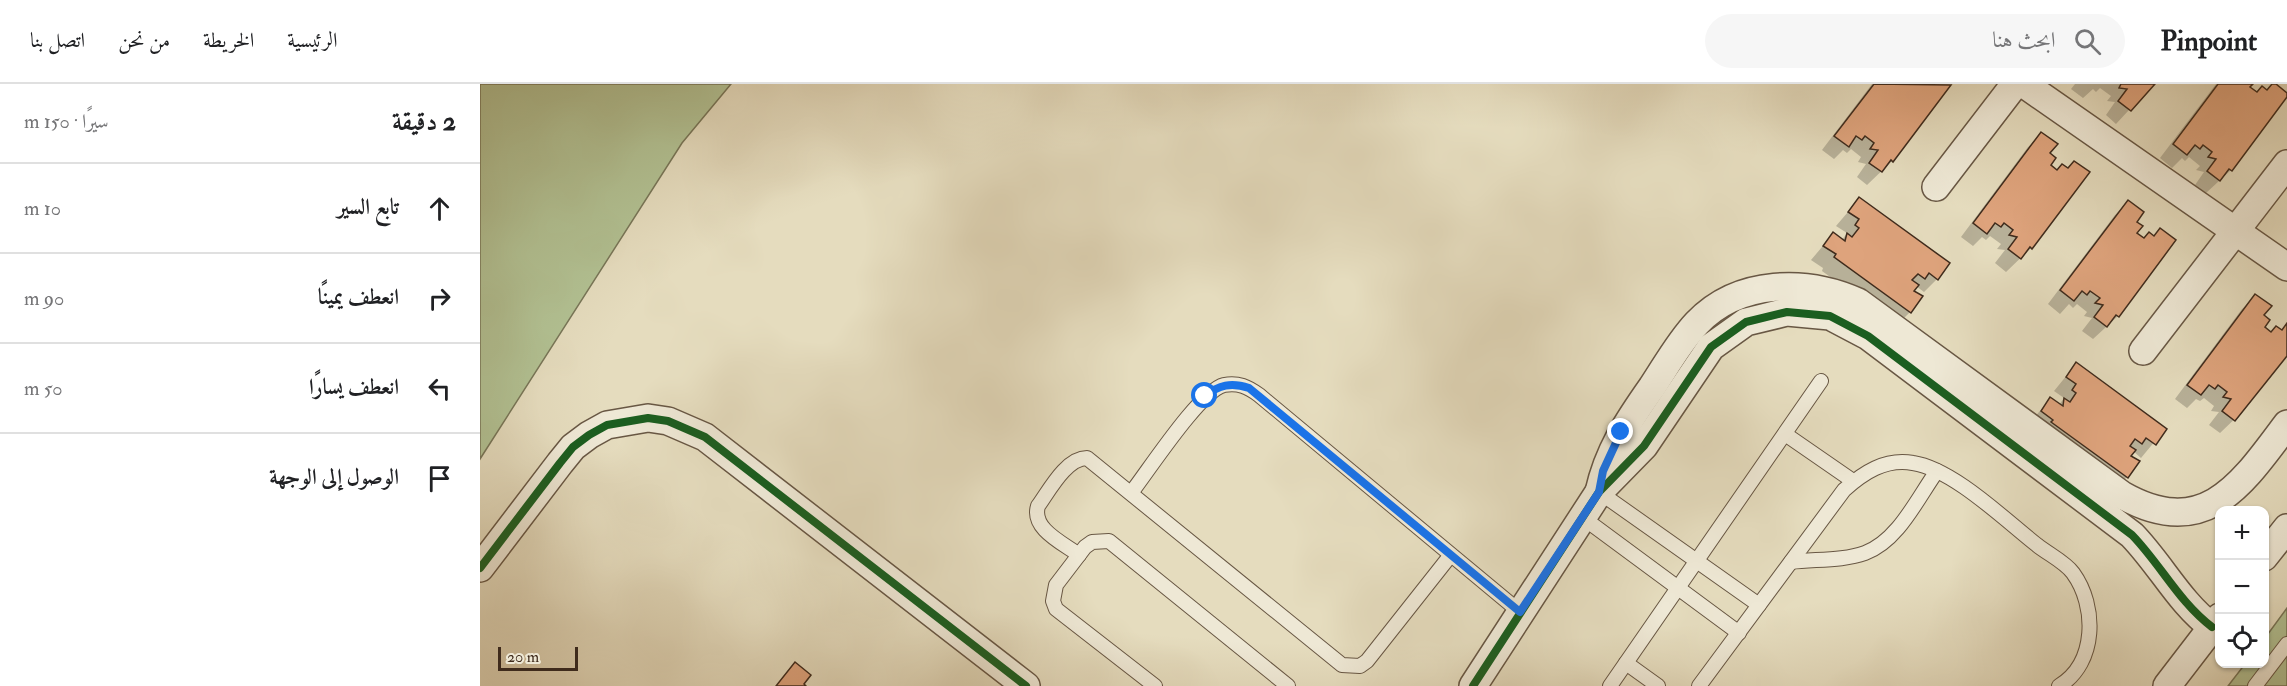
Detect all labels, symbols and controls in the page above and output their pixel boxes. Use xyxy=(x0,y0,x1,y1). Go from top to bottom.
search box xyxy=(1705,14,2125,68)
text: Pinpoint xyxy=(2161,24,2257,59)
icon: search xyxy=(2071,25,2104,58)
text: ابحث هنا xyxy=(1992,26,2056,54)
text: اتصل بنا xyxy=(30,27,85,54)
text: من نحن xyxy=(118,27,170,54)
text: الخريطة xyxy=(203,27,254,54)
text: الرئيسية xyxy=(287,27,338,54)
text: 2 دقيقة xyxy=(392,106,456,138)
text: سيرًا · 150 m xyxy=(24,109,109,134)
icon: ahead xyxy=(423,192,456,225)
text: تابع السير xyxy=(337,193,399,221)
text: 10 m xyxy=(24,196,61,221)
icon: right xyxy=(423,282,456,315)
text: انعطف يمينًا xyxy=(318,283,399,311)
text: 90 m xyxy=(24,286,64,311)
icon: left xyxy=(423,372,456,405)
text: انعطف يسارًا xyxy=(309,373,399,401)
text: 50 m xyxy=(24,376,63,401)
route start xyxy=(1191,382,1217,408)
route end xyxy=(1607,418,1633,444)
icon: arrive xyxy=(423,462,456,495)
text: الوصول إلى الوجهة xyxy=(269,463,399,491)
map controls xyxy=(2215,506,2269,668)
button: + xyxy=(2215,506,2269,560)
button: − xyxy=(2215,560,2269,614)
button: locate xyxy=(2215,614,2269,668)
scale bar xyxy=(498,644,578,672)
text: 20 m xyxy=(507,647,539,667)

